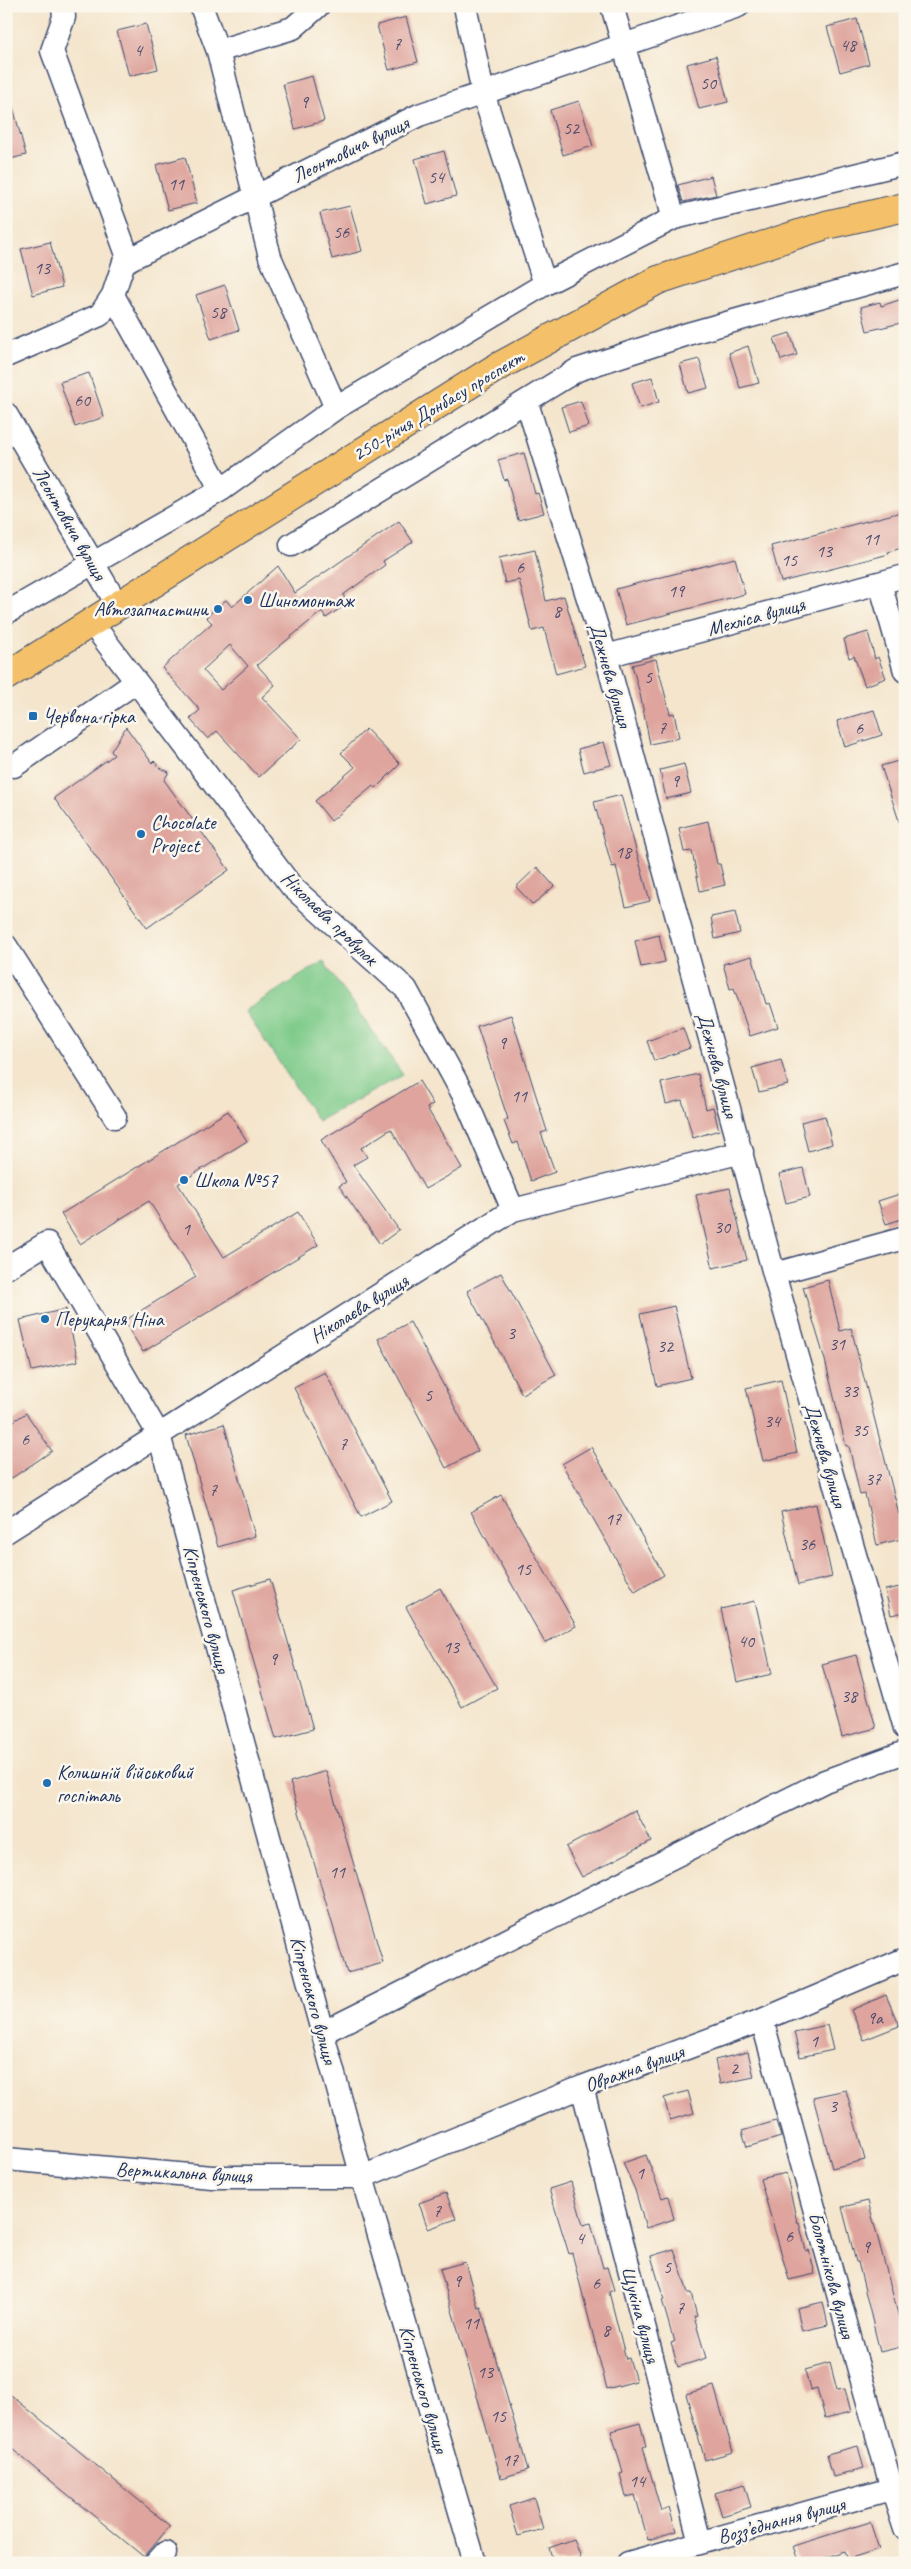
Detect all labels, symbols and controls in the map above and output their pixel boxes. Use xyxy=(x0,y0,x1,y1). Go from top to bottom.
house number: 7 xyxy=(393,33,402,55)
house number: 48 xyxy=(840,34,858,56)
house number: 4 xyxy=(134,39,144,61)
house number: 50 xyxy=(700,72,718,94)
house number: 9 xyxy=(300,91,310,113)
street label: Леонтовича вулиця xyxy=(288,110,414,188)
house number: 52 xyxy=(563,117,581,139)
house number: 54 xyxy=(428,166,446,188)
house number: 11 xyxy=(168,173,185,195)
house number: 56 xyxy=(333,221,350,243)
house number: 13 xyxy=(34,257,52,279)
house number: 58 xyxy=(210,301,228,323)
street label: 250-річчя Донбасу проспект xyxy=(348,343,530,467)
house number: 60 xyxy=(74,389,92,411)
street label: Леонтовича вулиця xyxy=(27,462,113,586)
house number: 11 xyxy=(863,528,880,550)
house number: 13 xyxy=(816,540,834,562)
house number: 15 xyxy=(781,549,798,571)
house number: 6 xyxy=(516,556,525,578)
house number: 19 xyxy=(668,580,686,602)
place label: Шиномонтаж xyxy=(258,588,355,613)
street label: Мехліса вулиця xyxy=(705,591,808,641)
marker: Шиномонтаж xyxy=(242,594,254,606)
place label: Автозапчастини xyxy=(94,597,209,622)
house number: 8 xyxy=(553,600,563,622)
marker: Автозапчастини xyxy=(212,603,224,615)
street label: Дежнева вулиця xyxy=(584,620,638,732)
house number: 5 xyxy=(644,666,653,688)
place label: Червона гірка xyxy=(43,704,136,729)
marker: Червона гірка xyxy=(27,710,39,722)
house number: 7 xyxy=(658,717,667,739)
house number: 6 xyxy=(855,717,864,739)
house number: 9 xyxy=(671,770,681,792)
place label: Chocolate Project xyxy=(151,810,217,858)
marker: Chocolate Project xyxy=(135,828,147,840)
house number: 18 xyxy=(615,841,633,863)
street label: Ніколаєва провулок xyxy=(276,866,385,972)
street label: Дежнева вулиця xyxy=(692,1010,744,1122)
house number: 9 xyxy=(498,1032,508,1054)
house number: 11 xyxy=(511,1085,528,1107)
place label: Школа №57 xyxy=(194,1168,278,1193)
marker: Школа №57 xyxy=(178,1174,190,1186)
house number: 30 xyxy=(714,1216,732,1238)
house number: 1 xyxy=(182,1218,191,1240)
street label: Ніколаєва вулиця xyxy=(305,1268,414,1348)
place label: Перукарня Ніна xyxy=(55,1307,165,1332)
marker: Перукарня Ніна xyxy=(39,1313,51,1325)
house number: 3 xyxy=(507,1322,517,1344)
house number: 31 xyxy=(829,1333,846,1355)
house number: 32 xyxy=(657,1335,675,1357)
house number: 33 xyxy=(842,1380,860,1402)
house number: 5 xyxy=(424,1384,433,1406)
street label: Дежнева вулиця xyxy=(799,1400,853,1512)
house number: 34 xyxy=(764,1410,782,1432)
house number: 35 xyxy=(852,1419,869,1441)
house number: 6 xyxy=(21,1428,30,1450)
house number: 7 xyxy=(339,1433,348,1455)
house number: 37 xyxy=(865,1468,882,1490)
house number: 7 xyxy=(209,1479,218,1501)
house number: 17 xyxy=(605,1508,622,1530)
house number: 36 xyxy=(799,1533,816,1555)
street label: Кіпренського вулиця xyxy=(177,1543,236,1678)
house number: 15 xyxy=(515,1558,532,1580)
house number: 40 xyxy=(738,1630,756,1652)
house number: 13 xyxy=(443,1636,461,1658)
house number: 9 xyxy=(269,1648,279,1670)
house number: 38 xyxy=(841,1685,859,1707)
place label: Колишній військовий госпіталь xyxy=(57,1760,195,1808)
marker: Колишній військовий госпіталь xyxy=(41,1777,53,1789)
house number: 11 xyxy=(329,1861,346,1883)
street label: Кіпренського вулиця xyxy=(284,1934,343,2069)
house number: 9а xyxy=(867,2007,884,2029)
house number: 1 xyxy=(810,2030,819,2052)
street label: Овражна вулиця xyxy=(581,2038,689,2098)
house number: 2 xyxy=(730,2057,740,2079)
house number: 3 xyxy=(829,2095,839,2117)
street label: Вертикальна вулиця xyxy=(115,2156,253,2189)
house number: 1 xyxy=(636,2162,645,2184)
house number: 7 xyxy=(433,2200,442,2222)
street label: Болотнікова вулиця xyxy=(803,2209,861,2343)
house number: 6 xyxy=(785,2225,794,2247)
house number: 4 xyxy=(576,2227,586,2249)
house number: 9 xyxy=(862,2236,872,2258)
house number: 5 xyxy=(663,2256,672,2278)
street label: Щукіна вулиця xyxy=(616,2264,666,2367)
house number: 9 xyxy=(453,2270,463,2292)
house number: 6 xyxy=(592,2272,601,2294)
house number: 7 xyxy=(676,2297,685,2319)
house number: 11 xyxy=(463,2312,480,2334)
house number: 8 xyxy=(602,2319,612,2341)
street label: Кіпренського вулиця xyxy=(393,2323,454,2458)
house number: 13 xyxy=(477,2361,495,2383)
house number: 15 xyxy=(490,2405,507,2427)
house number: 17 xyxy=(502,2449,519,2471)
house number: 14 xyxy=(629,2470,647,2492)
street label: Возз’єднання вулиця xyxy=(715,2491,849,2550)

